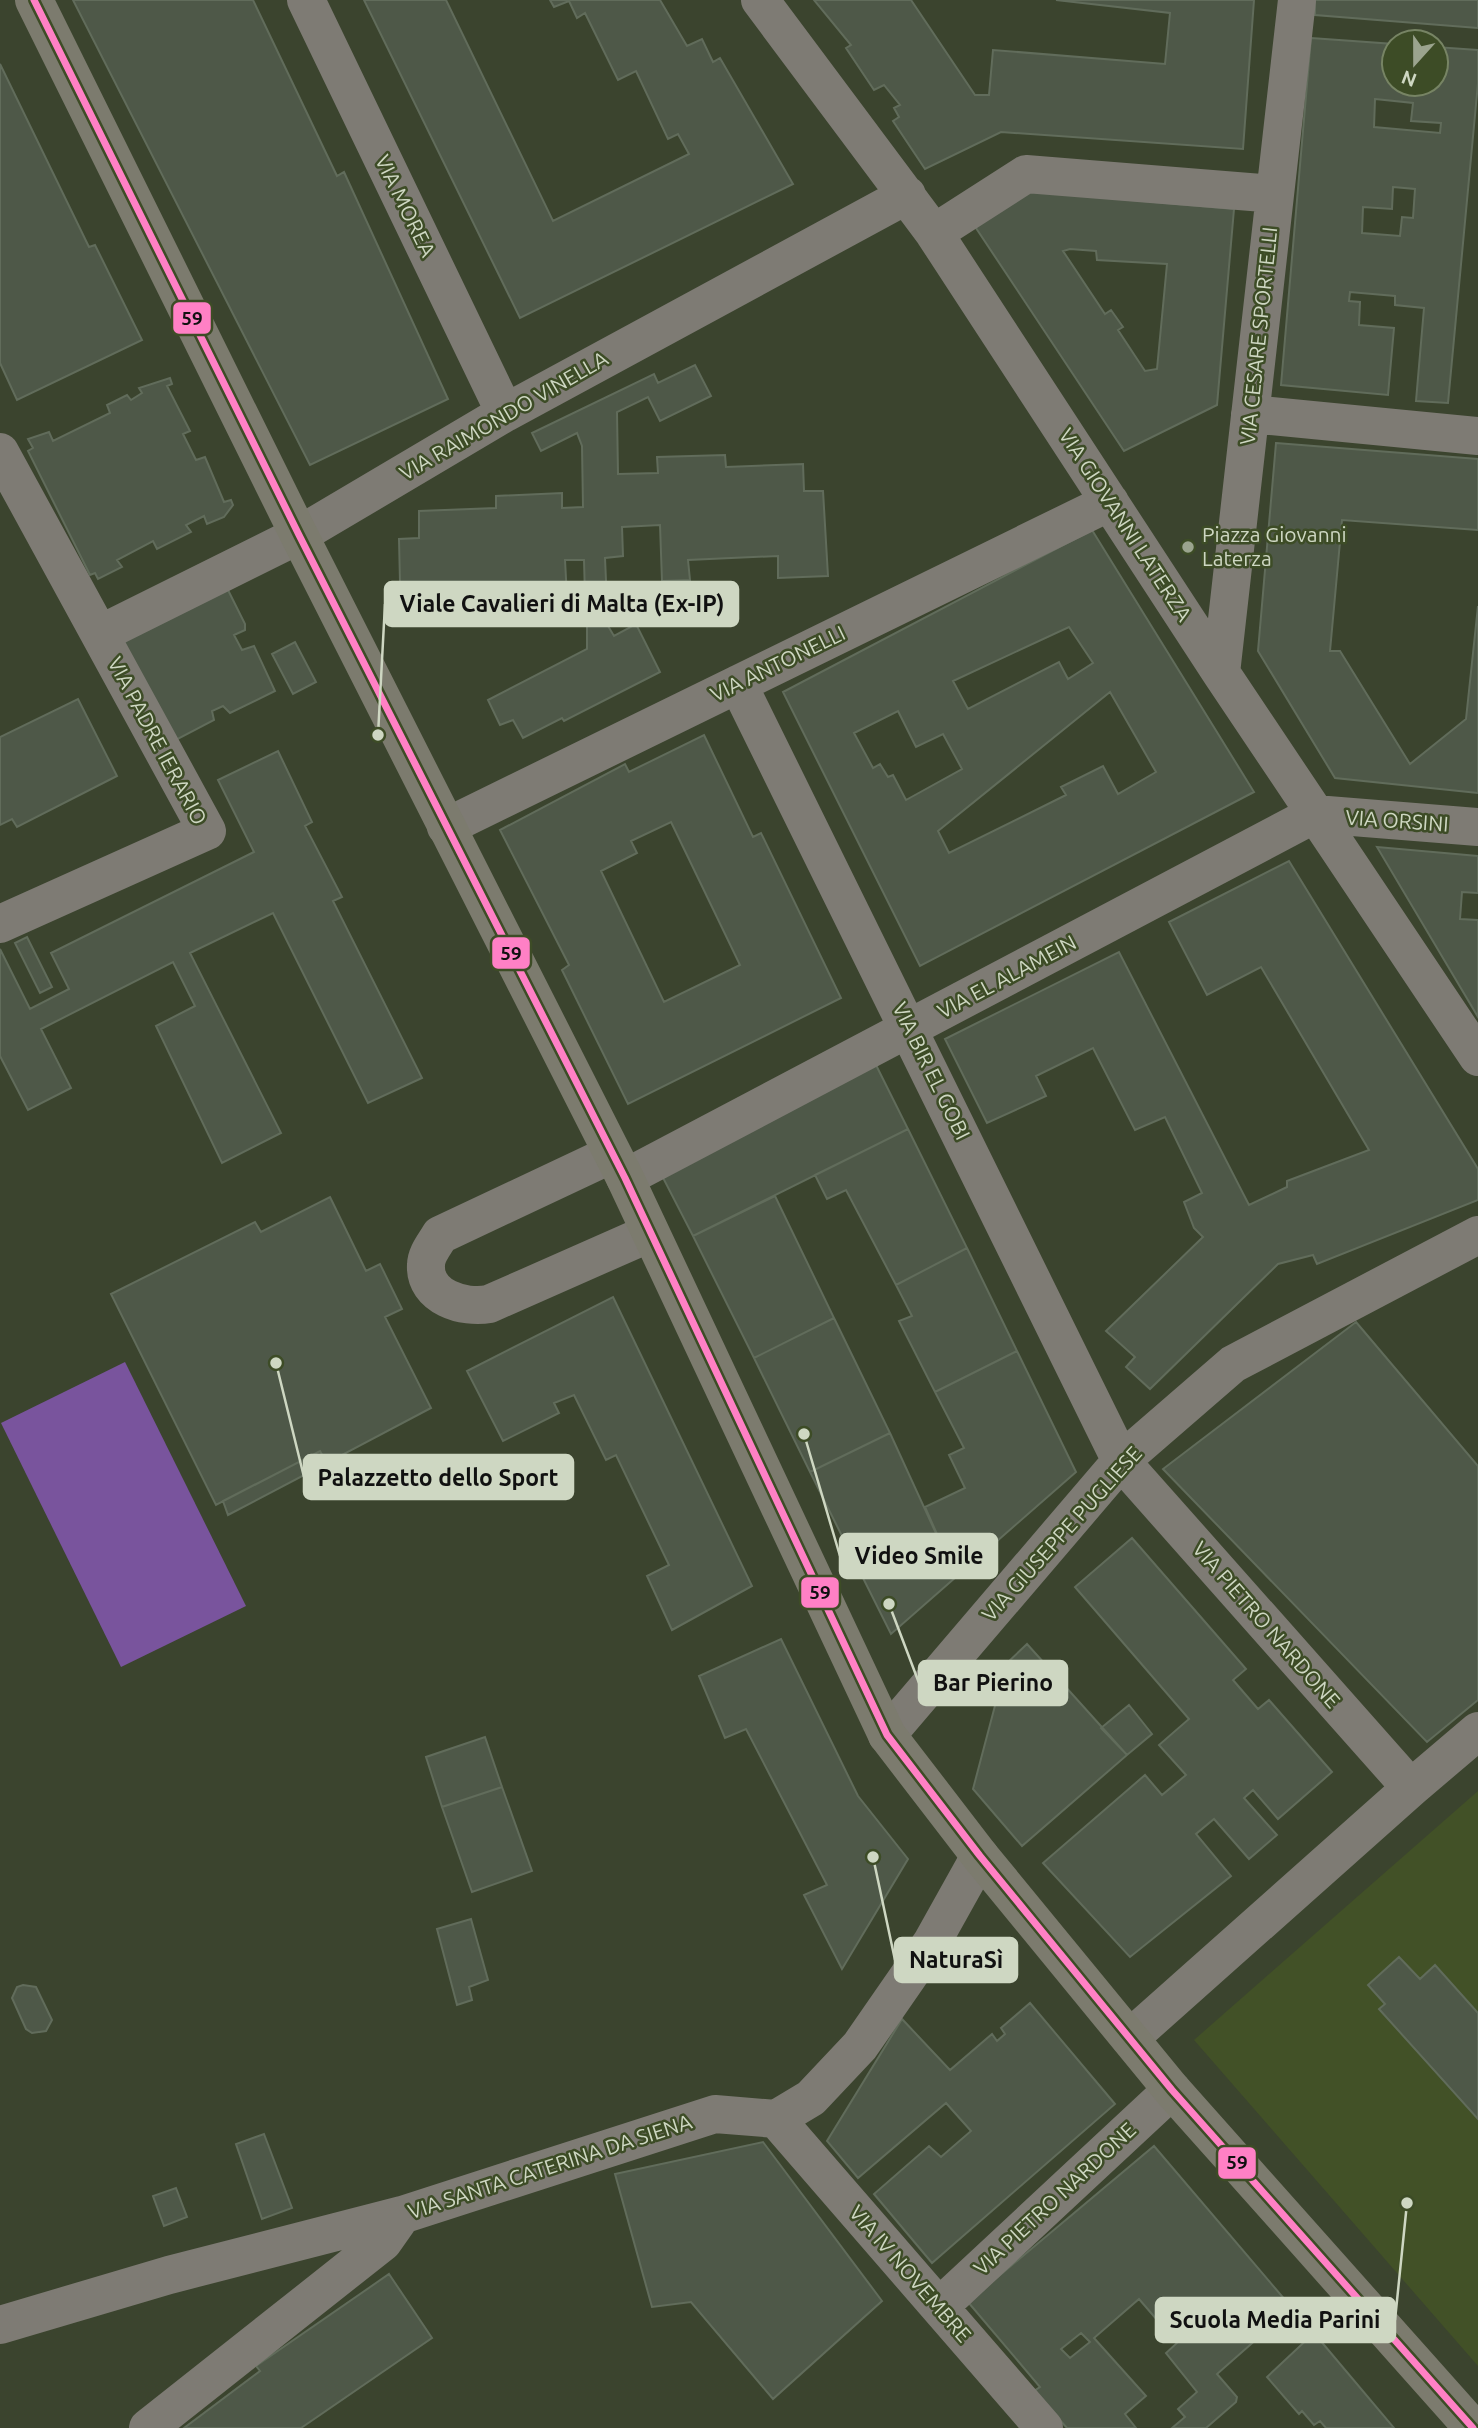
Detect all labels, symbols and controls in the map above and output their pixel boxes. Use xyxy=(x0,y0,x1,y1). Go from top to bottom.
north arrow xyxy=(1380,28,1450,98)
text: N xyxy=(1398,66,1419,92)
street label: VIA MOREA xyxy=(371,151,441,261)
street label: VIA CESARE SPORTELLI xyxy=(1235,226,1281,446)
line badge: 59 xyxy=(172,301,212,335)
text: 59 xyxy=(181,307,203,329)
street label: VIA RAIMONDO VINELLA xyxy=(395,345,612,485)
street label: VIA GIOVANNI LATERZA xyxy=(1054,424,1197,626)
place label: Piazza Giovanni Laterza xyxy=(1202,522,1347,570)
marker: Piazza Giovanni Laterza xyxy=(1180,539,1196,555)
callout: Viale Cavalieri di Malta (Ex-IP) xyxy=(385,582,738,626)
text: Viale Cavalieri di Malta (Ex-IP) xyxy=(399,591,725,617)
street label: VIA ANTONELLI xyxy=(706,620,849,706)
street label: VIA PADRE IERARIO xyxy=(104,653,212,828)
street label: VIA ORSINI xyxy=(1345,804,1449,836)
street label: VIA EL ALAMEIN xyxy=(933,930,1080,1023)
line badge: 59 xyxy=(491,936,531,970)
text: 59 xyxy=(500,942,522,964)
street label: VIA BIR EL GOBI xyxy=(888,998,976,1143)
street label: VIA GIUSEPPE PUGLIESE xyxy=(976,1441,1146,1626)
callout: Palazzetto dello Sport xyxy=(304,1455,573,1499)
text: Palazzetto dello Sport xyxy=(318,1465,559,1490)
callout: Video Smile xyxy=(840,1534,997,1578)
street label: VIA PIETRO NARDONE xyxy=(1188,1536,1345,1712)
text: Video Smile xyxy=(854,1543,984,1568)
line badge: 59 xyxy=(800,1576,840,1609)
text: 59 xyxy=(809,1581,831,1603)
callout: Bar Pierino xyxy=(919,1661,1067,1705)
text: Bar Pierino xyxy=(933,1670,1053,1695)
callout: NaturaSì xyxy=(895,1938,1017,1982)
text: NaturaSì xyxy=(909,1947,1003,1972)
street label: VIA SANTA CATERINA DA SIENA xyxy=(405,2109,695,2223)
street label: VIA PIETRO NARDONE xyxy=(968,2117,1140,2279)
line badge: 59 xyxy=(1217,2146,1257,2180)
text: 59 xyxy=(1226,2151,1248,2173)
street label: VIA IV NOVEMBRE xyxy=(845,2200,977,2347)
callout: Scuola Media Parini xyxy=(1156,2298,1395,2342)
text: Scuola Media Parini xyxy=(1169,2307,1381,2332)

